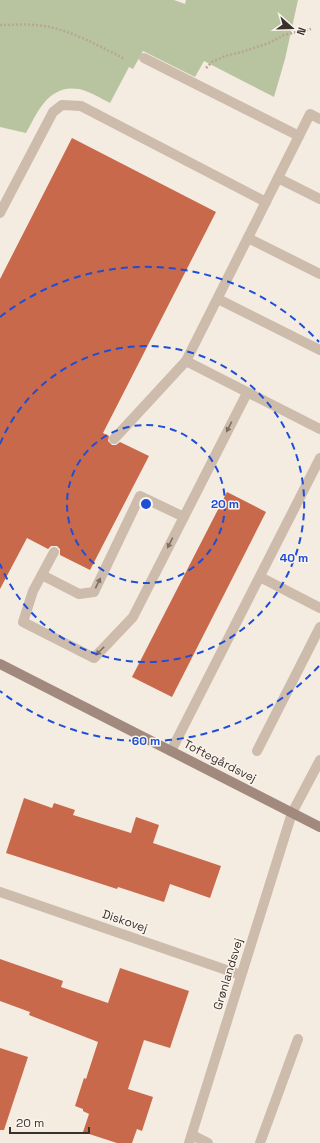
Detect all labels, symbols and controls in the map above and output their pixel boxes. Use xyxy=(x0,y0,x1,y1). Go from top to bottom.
north arrow xyxy=(272,8,312,48)
text: N xyxy=(294,26,309,37)
one-way arrow xyxy=(226,422,232,433)
text: 20 m xyxy=(211,496,239,512)
centre of rings xyxy=(139,497,153,511)
one-way arrow xyxy=(167,538,174,549)
text: 40 m xyxy=(280,550,308,566)
one-way arrow xyxy=(95,578,101,589)
one-way arrow xyxy=(95,646,105,656)
text: 60 m xyxy=(132,733,160,749)
street label: Toftegårdsvej xyxy=(181,736,259,786)
street label: Diskovej xyxy=(100,906,150,936)
street label: Grønlandsvej xyxy=(209,936,247,1012)
scale bar xyxy=(10,1109,89,1135)
text: 20 m xyxy=(16,1115,44,1131)

